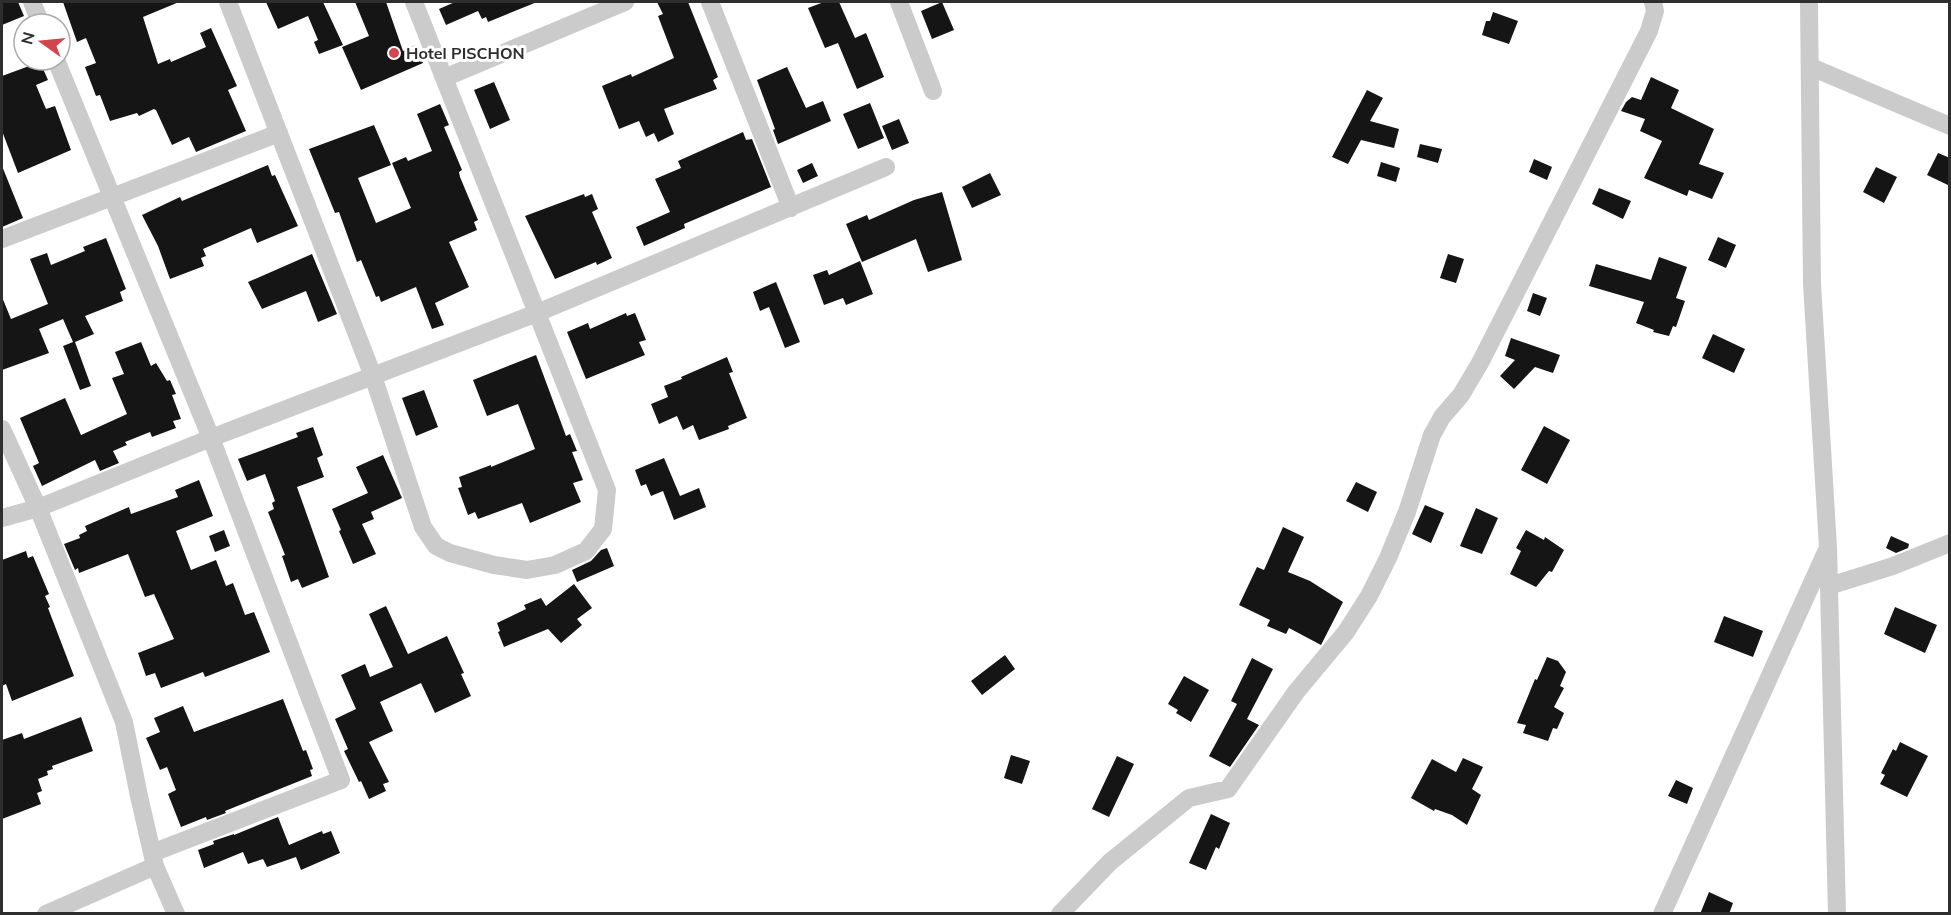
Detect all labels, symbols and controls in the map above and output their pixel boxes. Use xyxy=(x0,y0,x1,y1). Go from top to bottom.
north arrow xyxy=(12,12,72,72)
text: N xyxy=(16,30,39,47)
place label: Hotel PISCHON xyxy=(406,43,525,63)
marker: Hotel PISCHON xyxy=(387,46,401,60)

